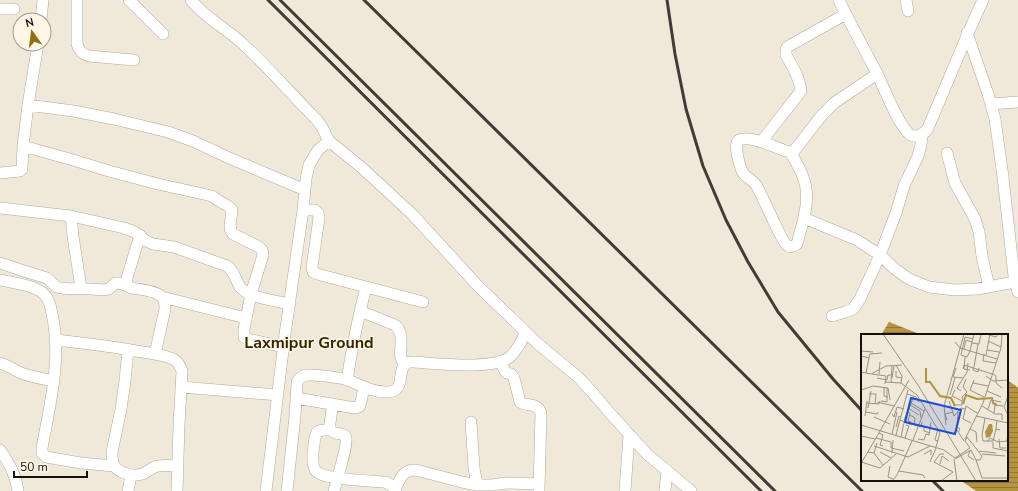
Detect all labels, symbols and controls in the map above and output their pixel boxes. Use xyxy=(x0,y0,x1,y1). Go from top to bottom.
north arrow xyxy=(12,12,52,52)
text: N xyxy=(24,15,36,31)
district label: Laxmipur Ground xyxy=(244,332,374,354)
inset map xyxy=(861,334,1008,481)
scale bar xyxy=(14,453,87,479)
text: 50 m xyxy=(20,459,48,475)

